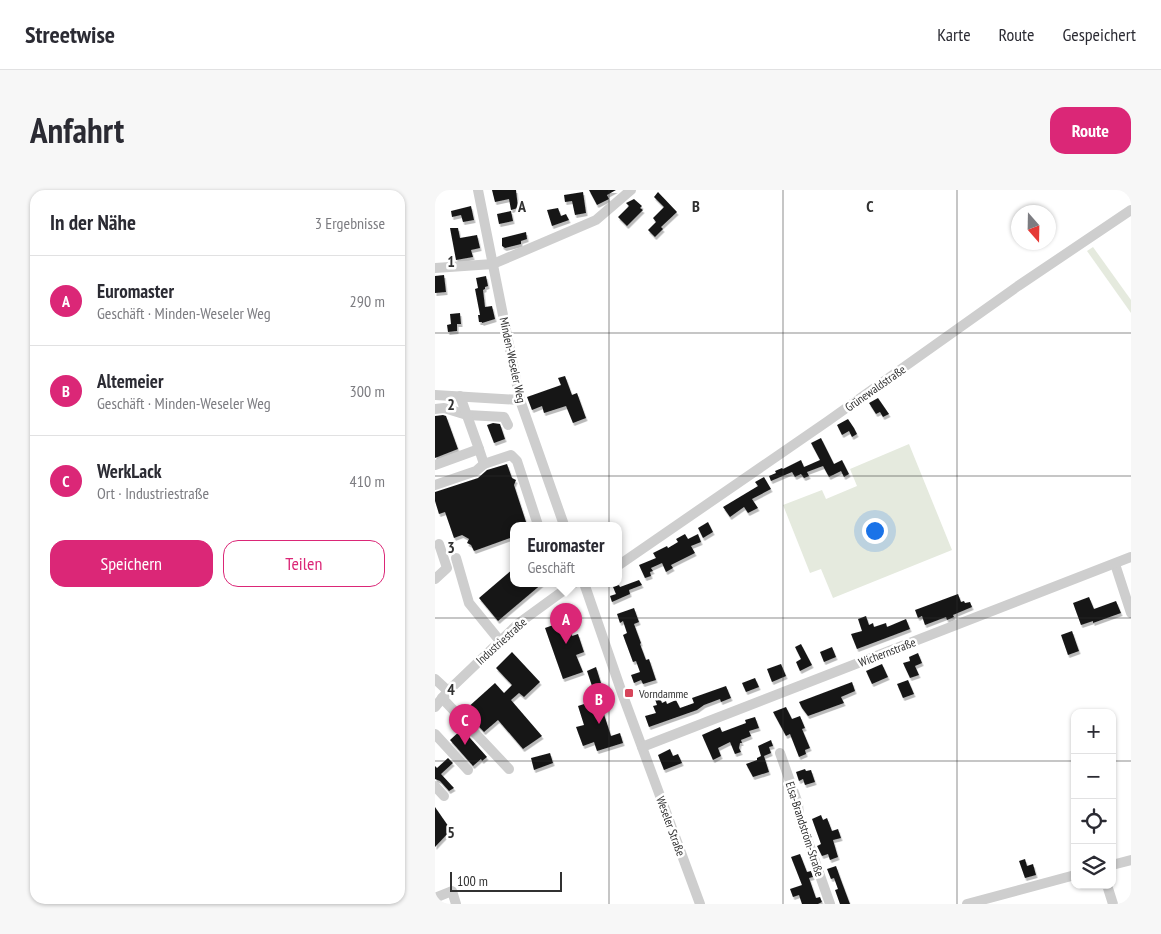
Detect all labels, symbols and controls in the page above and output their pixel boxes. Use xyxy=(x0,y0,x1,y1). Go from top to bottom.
text: Streetwise xyxy=(25,19,115,50)
text: Karte xyxy=(937,23,971,46)
text: Route xyxy=(999,23,1034,46)
text: Gespeichert xyxy=(1062,23,1136,46)
text: Anfahrt xyxy=(30,107,124,153)
button: Route xyxy=(1050,107,1131,154)
text: A xyxy=(517,196,527,216)
text: B xyxy=(692,196,700,216)
text: C xyxy=(866,196,874,216)
north arrow xyxy=(1011,205,1056,250)
text: In der Nähe xyxy=(50,209,136,236)
text: 3 Ergebnisse xyxy=(315,213,385,233)
text: 1 xyxy=(447,251,455,271)
text: Euromaster xyxy=(97,279,174,303)
text: A xyxy=(62,291,70,311)
text: 290 m xyxy=(350,291,385,311)
text: Geschäft · Minden-Weseler Weg xyxy=(97,303,271,323)
street label: Minden-Weseler Weg xyxy=(497,316,529,404)
street label: Grünewaldstraße xyxy=(842,362,908,414)
text: Altemeier xyxy=(97,369,164,393)
text: B xyxy=(62,381,70,401)
text: 300 m xyxy=(350,381,385,401)
text: Geschäft · Minden-Weseler Weg xyxy=(97,393,271,413)
text: 2 xyxy=(447,394,455,414)
text: WerkLack xyxy=(97,459,162,483)
text: C xyxy=(62,471,70,491)
text: 410 m xyxy=(350,471,385,491)
text: Ort · Industriestraße xyxy=(97,483,209,503)
your location xyxy=(862,518,888,544)
popup xyxy=(510,522,622,587)
text: Euromaster xyxy=(528,533,605,557)
text: 3 xyxy=(447,537,455,557)
button: Speichern xyxy=(50,540,213,587)
button: Teilen xyxy=(223,540,385,587)
text: Geschäft xyxy=(528,557,575,577)
pin: A xyxy=(550,603,582,644)
street label: Industriestraße xyxy=(473,614,529,668)
street label: Wichernstraße xyxy=(856,634,918,670)
text: 4 xyxy=(447,679,455,699)
pin: B xyxy=(583,683,615,724)
place label: Vorndamme xyxy=(638,686,688,701)
marker: Vorndamme xyxy=(623,687,635,699)
pin: C xyxy=(449,704,481,745)
map controls xyxy=(1071,709,1116,889)
button: + xyxy=(1071,709,1116,754)
button: − xyxy=(1071,754,1116,799)
street label: Elsa-Brandström-Straße xyxy=(783,780,827,878)
street label: Weseler Straße xyxy=(653,794,689,858)
button: locate xyxy=(1071,799,1116,844)
text: 5 xyxy=(447,822,455,842)
button: layers xyxy=(1071,844,1116,889)
scale bar xyxy=(450,869,563,892)
text: 100 m xyxy=(457,872,488,890)

